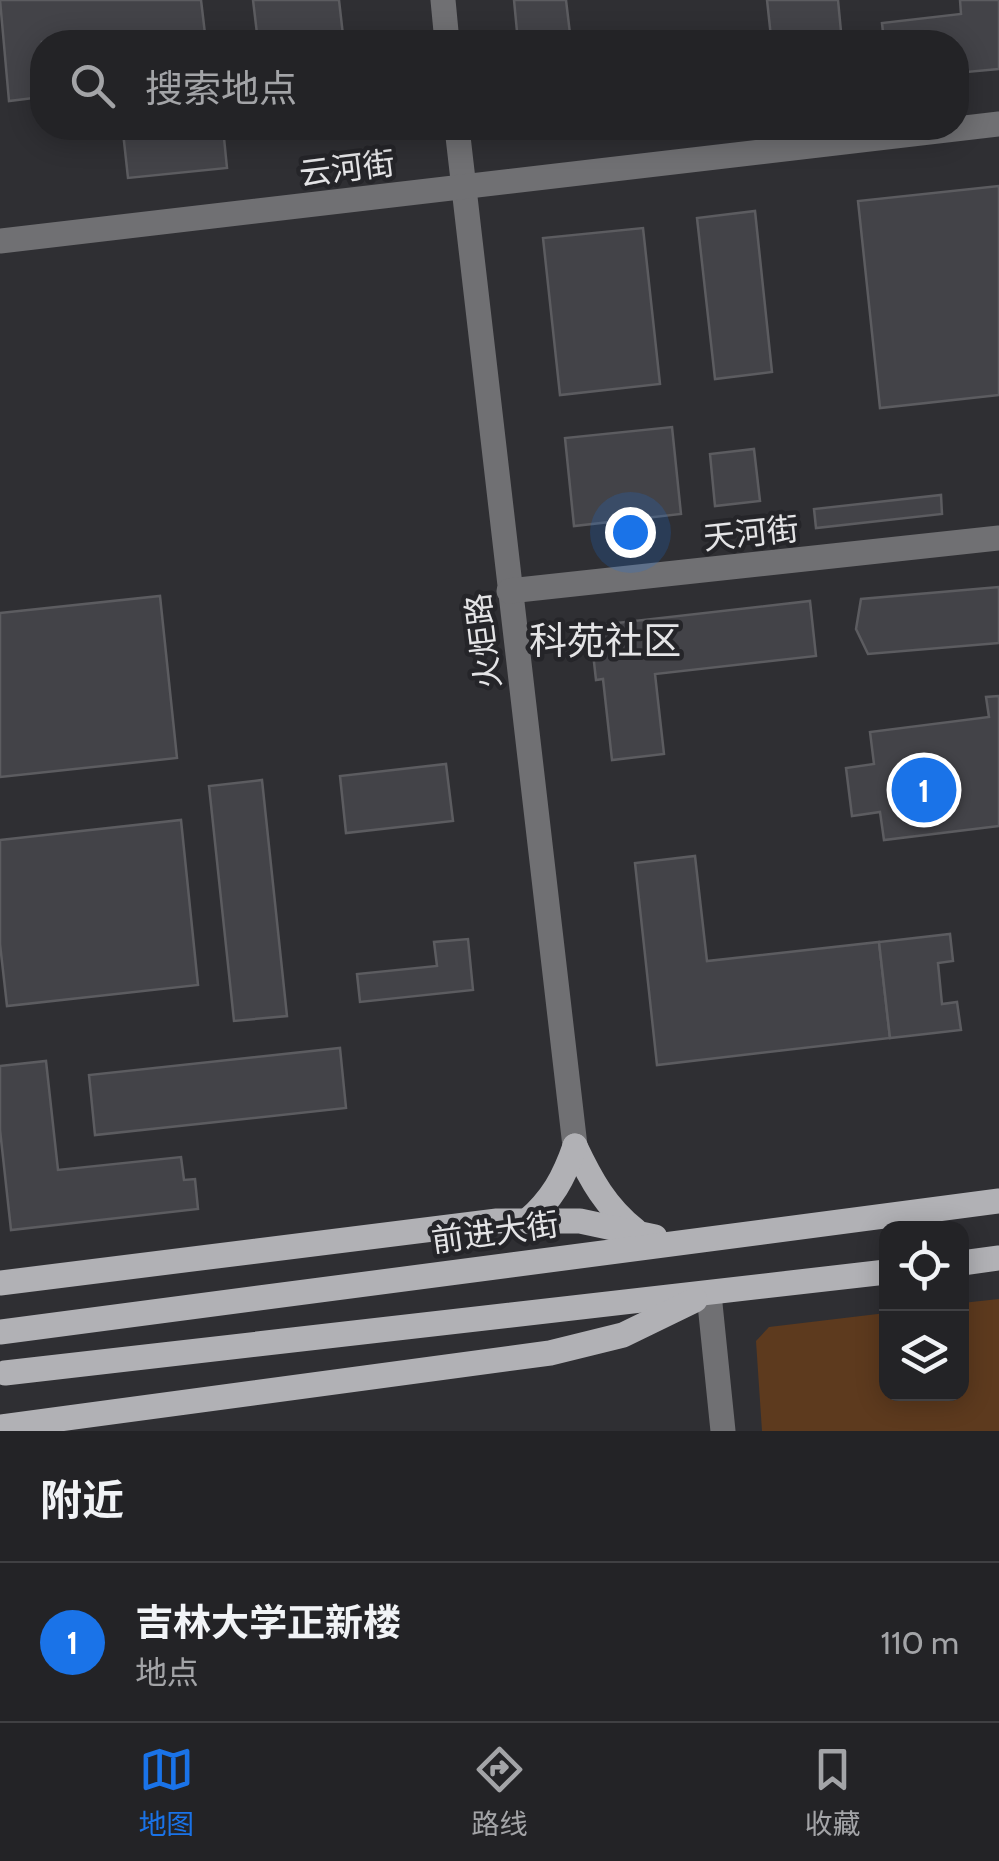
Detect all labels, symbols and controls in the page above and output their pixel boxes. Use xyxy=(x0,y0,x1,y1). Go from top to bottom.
search box xyxy=(30,30,969,140)
icon: search xyxy=(65,58,120,113)
text: 搜索地点 xyxy=(145,65,297,112)
street label: 云河街 xyxy=(297,143,397,193)
your location xyxy=(605,507,656,558)
street label: 天河街 xyxy=(701,509,801,557)
street label: 火炬路 xyxy=(458,591,508,691)
district label: 科苑社区 xyxy=(529,617,681,664)
pin: 1 xyxy=(892,752,956,828)
street label: 前进大街 xyxy=(429,1204,561,1260)
map controls xyxy=(879,1221,969,1401)
button: locate xyxy=(879,1221,969,1311)
button: layers xyxy=(879,1311,969,1401)
text: 附近 xyxy=(40,1474,124,1526)
text: 吉林大学正新楼 xyxy=(135,1599,401,1646)
text: 1 xyxy=(67,1623,78,1662)
text: 110 m xyxy=(881,1623,959,1662)
text: 地点 xyxy=(135,1653,199,1692)
tab: 地图 xyxy=(138,1742,195,1842)
tab: 路线 xyxy=(471,1742,528,1842)
tab: 收藏 xyxy=(804,1742,861,1842)

